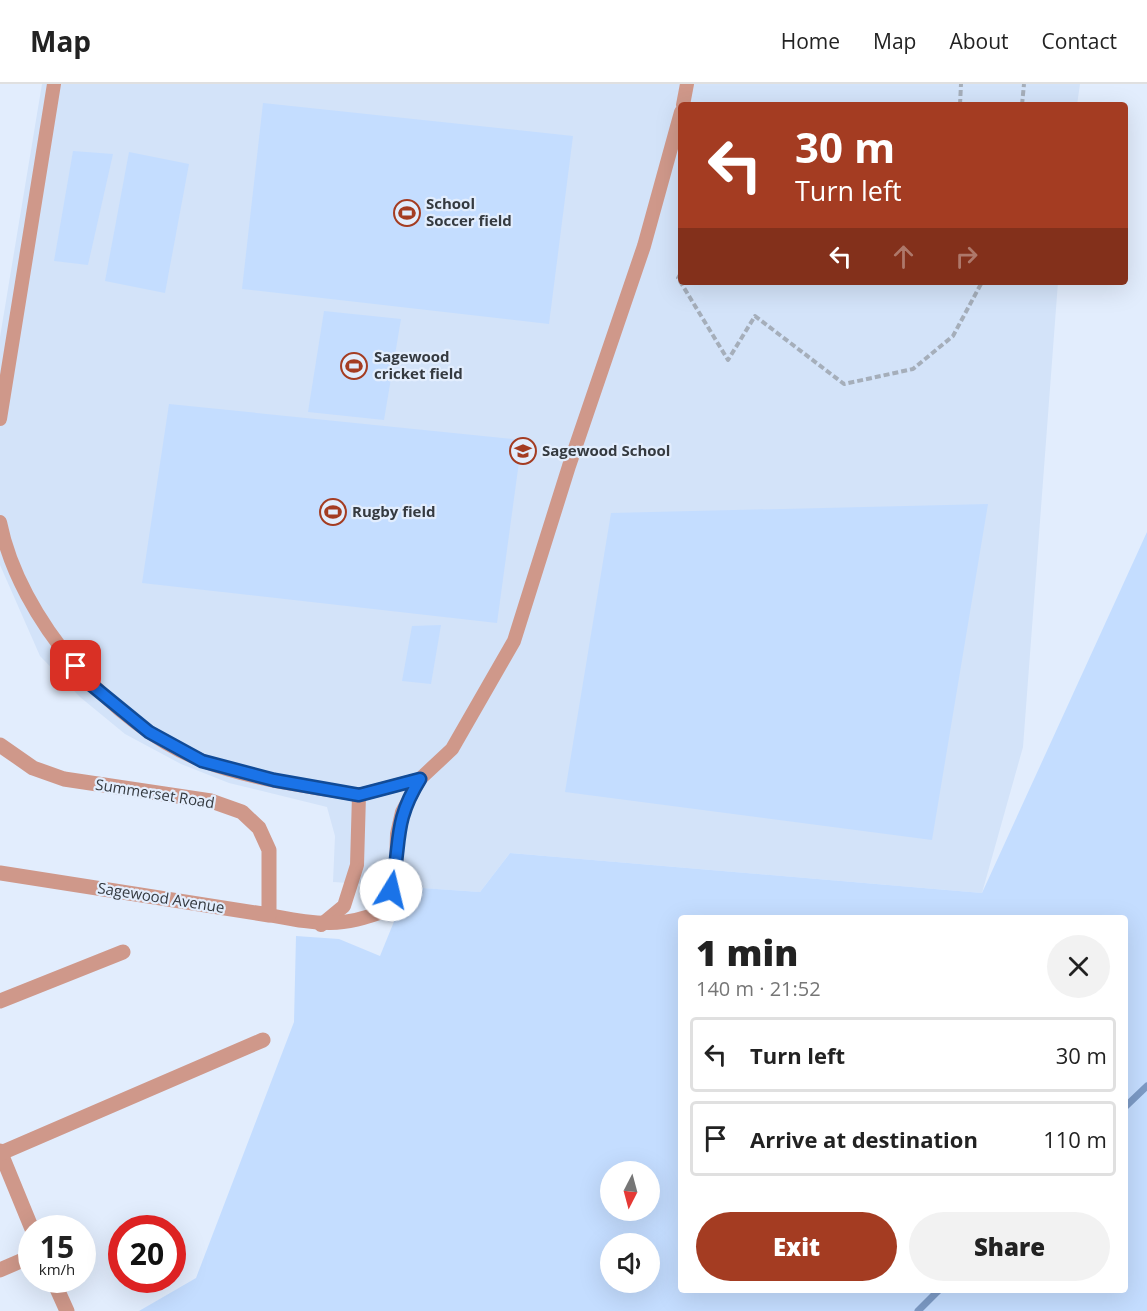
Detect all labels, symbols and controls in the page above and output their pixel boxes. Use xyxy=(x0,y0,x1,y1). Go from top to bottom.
text: Map xyxy=(30,22,91,60)
text: Home xyxy=(781,27,840,55)
text: Map xyxy=(873,27,916,55)
text: About xyxy=(949,27,1009,55)
text: Contact xyxy=(1042,27,1117,55)
text: 30 m xyxy=(795,118,895,175)
icon: left xyxy=(696,126,774,204)
text: Turn left xyxy=(795,172,902,209)
place label: School Soccer field xyxy=(426,193,512,230)
sports icon: School Soccer field xyxy=(392,198,422,228)
icon: left xyxy=(824,240,857,273)
icon: ahead xyxy=(887,240,920,273)
icon: right xyxy=(950,240,983,273)
place label: Sagewood cricket field xyxy=(374,346,463,383)
sports icon: Sagewood cricket field xyxy=(339,351,369,381)
school or university icon: Sagewood School xyxy=(508,436,538,466)
place label: Sagewood School xyxy=(542,440,670,460)
sports icon: Rugby field xyxy=(318,497,348,527)
place label: Rugby field xyxy=(352,501,435,521)
pin xyxy=(50,640,101,691)
icon: arrive xyxy=(59,649,92,682)
street label: Summerset Road xyxy=(94,774,216,812)
position arrow xyxy=(359,858,423,922)
street label: Sagewood Avenue xyxy=(96,877,226,917)
text: 1 min xyxy=(696,928,798,977)
button: close xyxy=(1047,935,1110,998)
text: 140 m · 21:52 xyxy=(696,975,821,1002)
icon: left xyxy=(699,1038,732,1071)
text: Turn left xyxy=(750,1040,845,1070)
text: 30 m xyxy=(1056,1040,1107,1070)
icon: arrive xyxy=(699,1122,732,1155)
text: Arrive at destination xyxy=(750,1124,978,1154)
text: 110 m xyxy=(1043,1124,1107,1154)
north arrow xyxy=(600,1161,660,1221)
map controls xyxy=(600,1161,660,1293)
button: Exit xyxy=(696,1212,897,1281)
button: Share xyxy=(909,1212,1110,1281)
speed limit sign: 20 xyxy=(108,1215,186,1293)
text: 15 xyxy=(40,1226,74,1267)
button: sound xyxy=(600,1233,660,1293)
text: km/h xyxy=(39,1259,75,1279)

